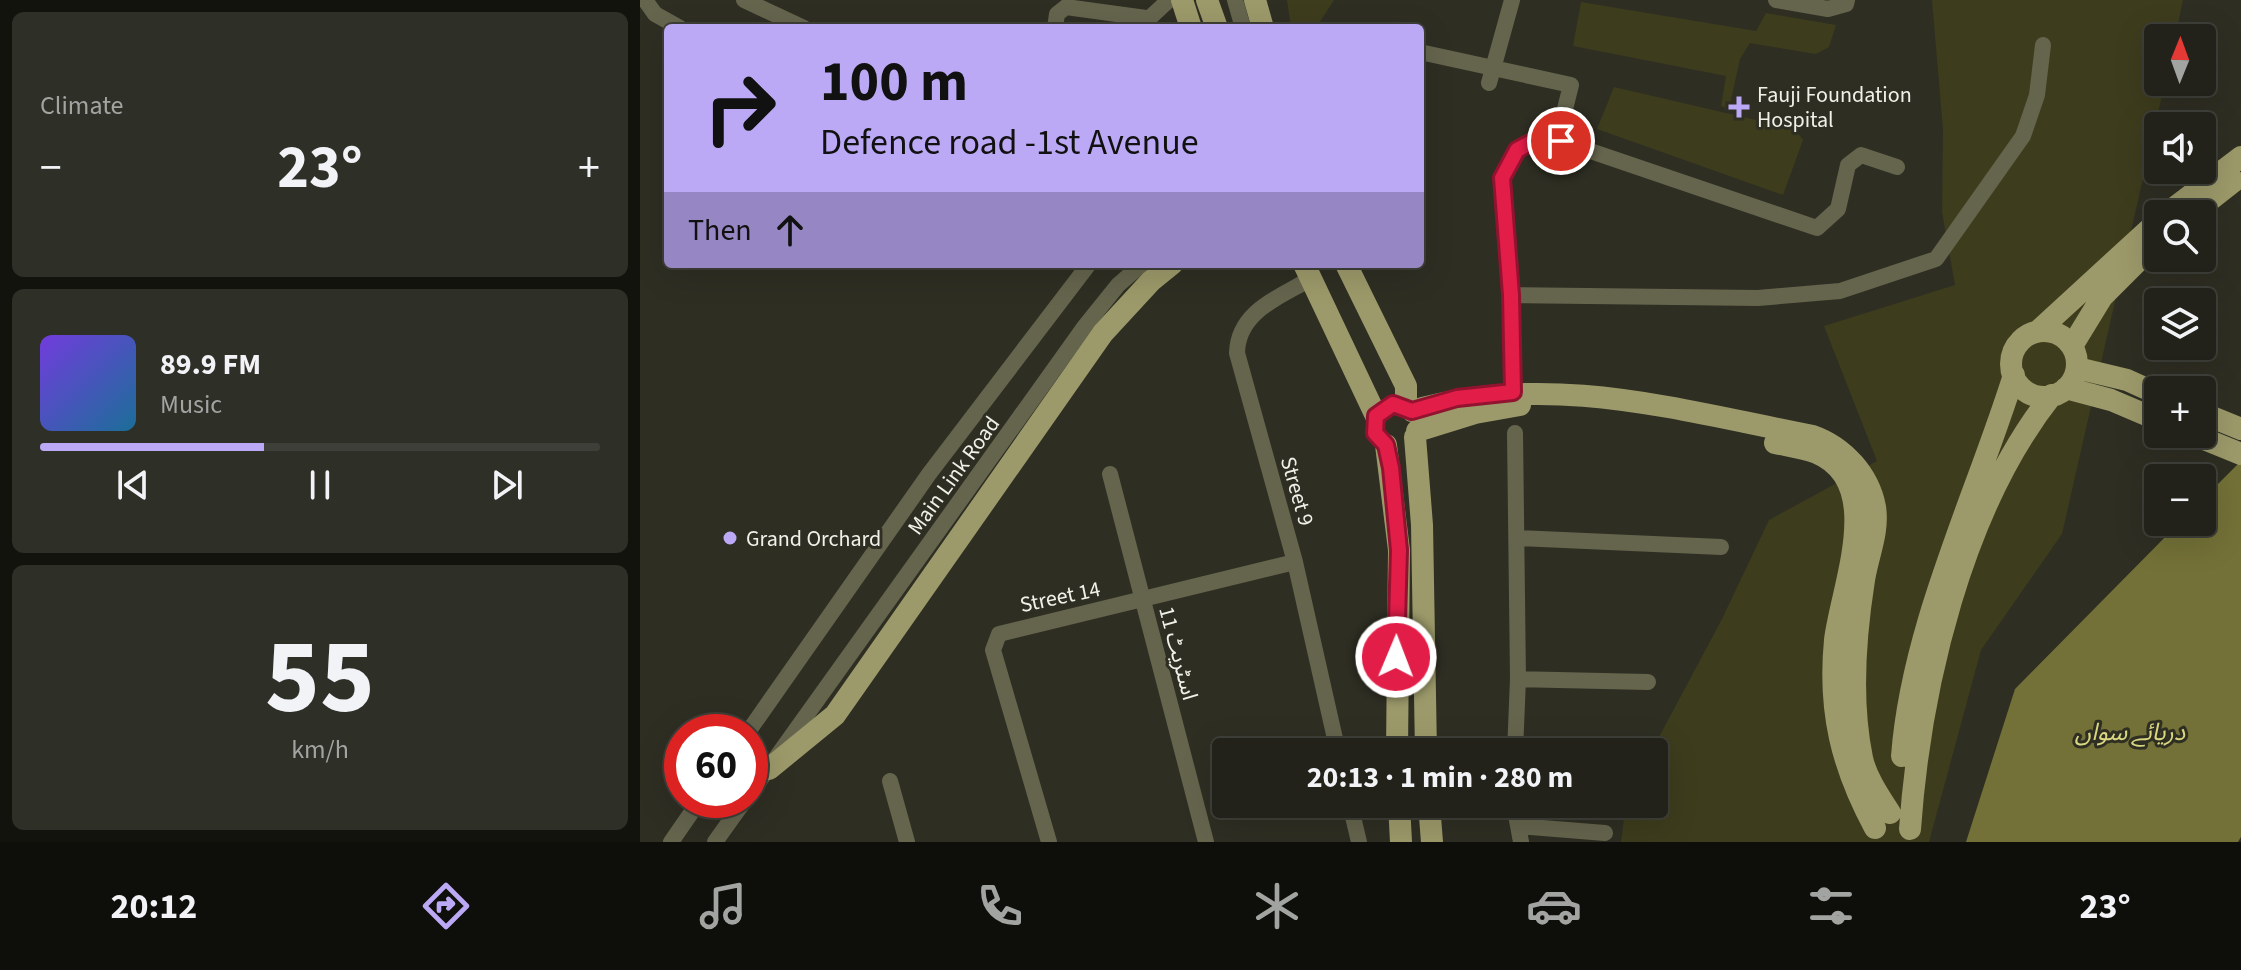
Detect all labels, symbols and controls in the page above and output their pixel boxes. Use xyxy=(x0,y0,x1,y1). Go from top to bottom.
north arrow xyxy=(2144,24,2216,96)
map controls xyxy=(2144,24,2216,536)
text: 100 m xyxy=(820,43,968,122)
icon: right xyxy=(688,56,792,160)
place label: Fauji Foundation Hospital xyxy=(1757,79,1912,136)
text: Climate xyxy=(40,87,124,124)
marker: Fauji Foundation Hospital xyxy=(1728,96,1750,118)
pin xyxy=(1527,107,1595,175)
button: sound xyxy=(2144,112,2216,184)
text: Defence road -1st Avenue xyxy=(820,117,1199,168)
icon: arrive xyxy=(1539,119,1583,163)
text: 23° xyxy=(277,126,363,211)
text: − xyxy=(40,137,62,200)
text: + xyxy=(578,137,600,200)
button: search xyxy=(2144,200,2216,272)
icon: ahead xyxy=(768,208,812,252)
text: Then xyxy=(688,209,752,252)
button: layers xyxy=(2144,288,2216,360)
text: 89.9 FM xyxy=(160,343,261,386)
button: + xyxy=(2144,376,2216,448)
text: Music xyxy=(160,386,222,423)
street label: Main Link Road xyxy=(900,410,1008,541)
street label: Street 9 xyxy=(1272,453,1322,530)
icon: previous xyxy=(111,463,155,507)
icon: pause xyxy=(298,463,342,507)
icon: next xyxy=(485,463,529,507)
button: − xyxy=(2144,464,2216,536)
place label: Grand Orchard xyxy=(746,523,881,555)
marker: Grand Orchard xyxy=(721,529,739,547)
street label: Street 14 xyxy=(1017,573,1103,621)
street label: اسٹریٹ 11 xyxy=(1150,603,1206,704)
text: 55 xyxy=(265,605,375,753)
position arrow xyxy=(1354,615,1438,699)
speed limit sign: 60 xyxy=(664,714,768,818)
water label: دریائے سواں xyxy=(2075,715,2186,750)
text: km/h xyxy=(291,731,349,768)
text: 20:13 · 1 min · 280 m xyxy=(1307,756,1573,799)
icon: directions xyxy=(418,878,474,934)
icon: music xyxy=(695,878,751,934)
icon: phone xyxy=(972,878,1028,934)
icon: climate xyxy=(1249,878,1305,934)
icon: car xyxy=(1526,878,1582,934)
icon: filters xyxy=(1803,878,1859,934)
text: 20:12 xyxy=(110,881,197,932)
text: 23° xyxy=(2079,881,2131,932)

